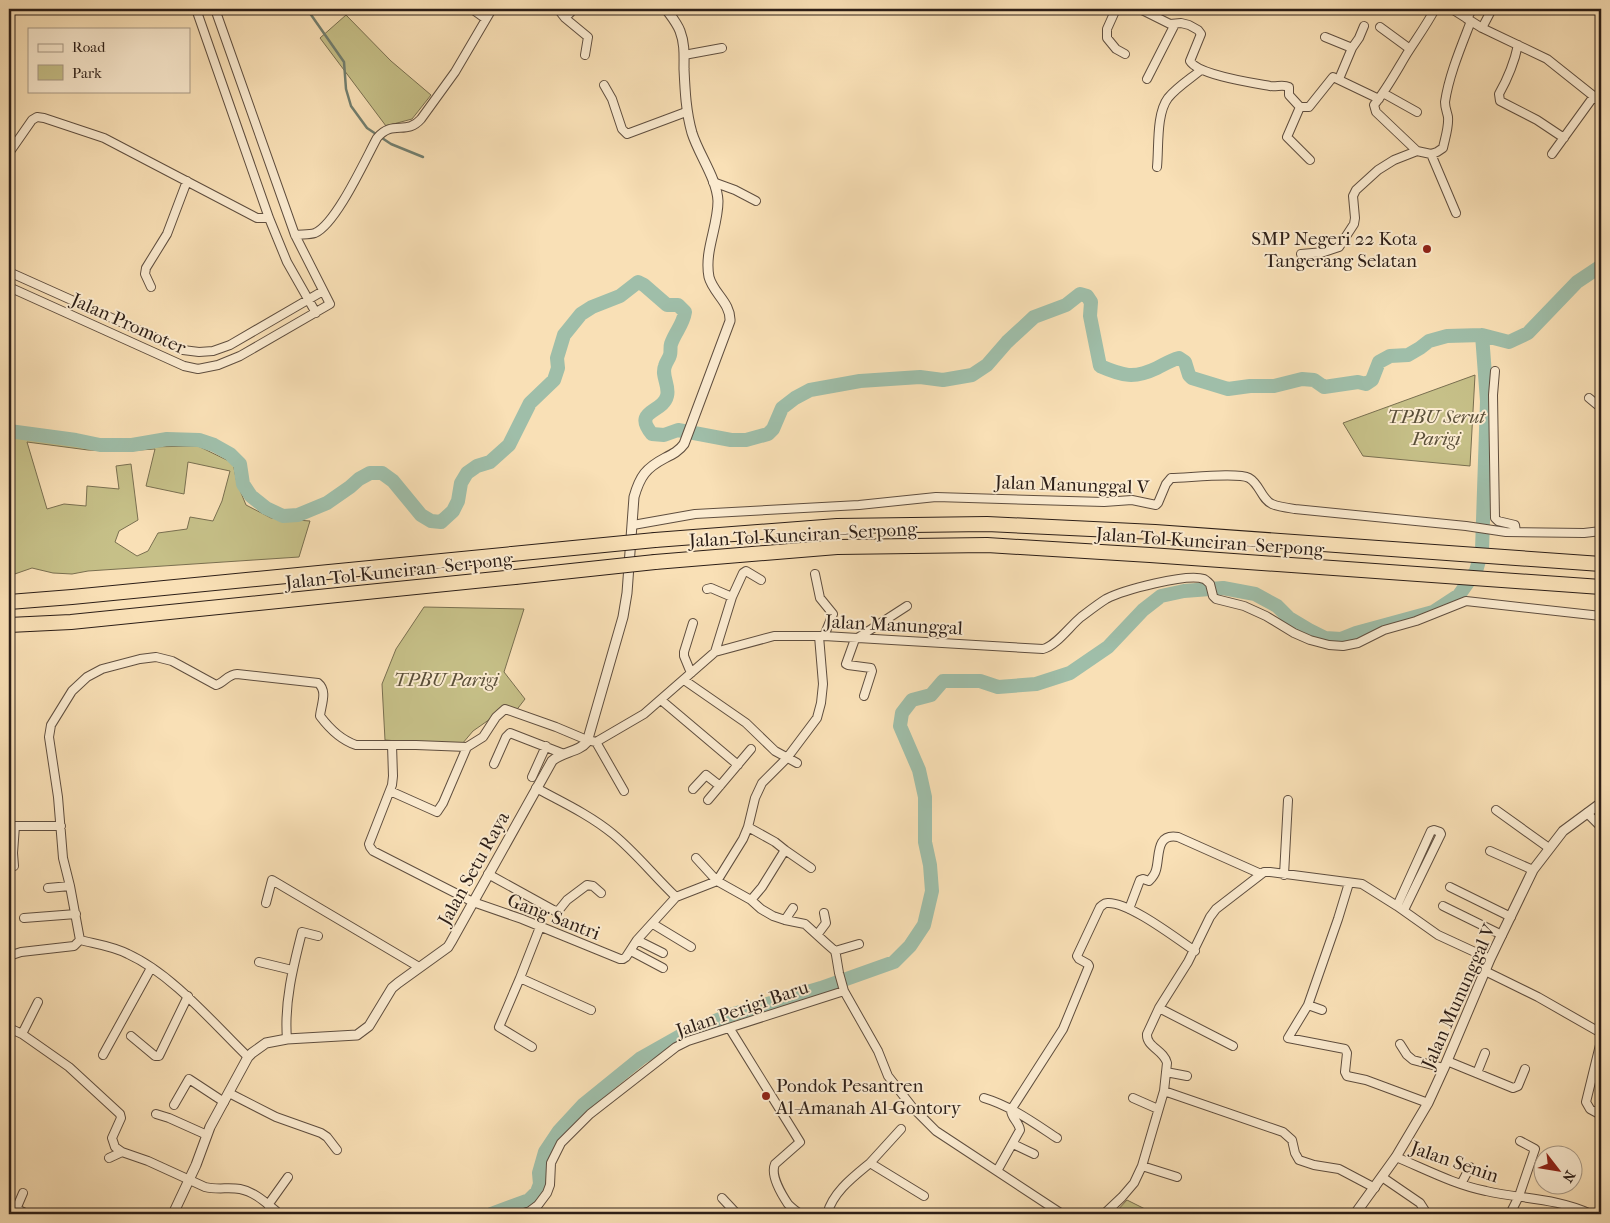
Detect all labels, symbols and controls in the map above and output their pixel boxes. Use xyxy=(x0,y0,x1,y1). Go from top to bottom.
legend xyxy=(28,28,190,92)
text: Road xyxy=(72,38,106,56)
text: Park xyxy=(72,64,102,82)
place label: SMP Negeri 22 Kota Tangerang Selatan xyxy=(1251,228,1417,272)
marker: SMP Negeri 22 Kota Tangerang Selatan xyxy=(1421,243,1433,255)
street label: Jalan Promoter xyxy=(66,288,190,359)
park label: TPBU Serut Parigi xyxy=(1387,406,1486,450)
street label: Jalan Manunggal V xyxy=(992,471,1150,499)
street label: Jalan Tol Kunciran–Serpong xyxy=(686,518,919,552)
street label: Jalan Tol Kunciran–Serpong xyxy=(1093,523,1326,561)
street label: Jalan Tol Kunciran–Serpong xyxy=(282,548,515,594)
street label: Jalan Manunggal xyxy=(823,610,963,640)
park label: TPBU Parigi xyxy=(394,669,500,691)
street label: Jalan Setu Raya xyxy=(433,808,514,931)
street label: Gang Santri xyxy=(504,889,603,945)
street label: Jalan Mununggal V xyxy=(1416,920,1501,1074)
street label: Jalan Perigi Baru xyxy=(671,976,812,1043)
place label: Pondok Pesantren Al-Amanah Al-Gontory xyxy=(775,1075,962,1119)
marker: Pondok Pesantren Al-Amanah Al-Gontory xyxy=(760,1090,772,1102)
street label: Jalan Senin xyxy=(1406,1136,1502,1187)
north arrow xyxy=(1532,1146,1582,1196)
text: N xyxy=(1558,1168,1579,1186)

